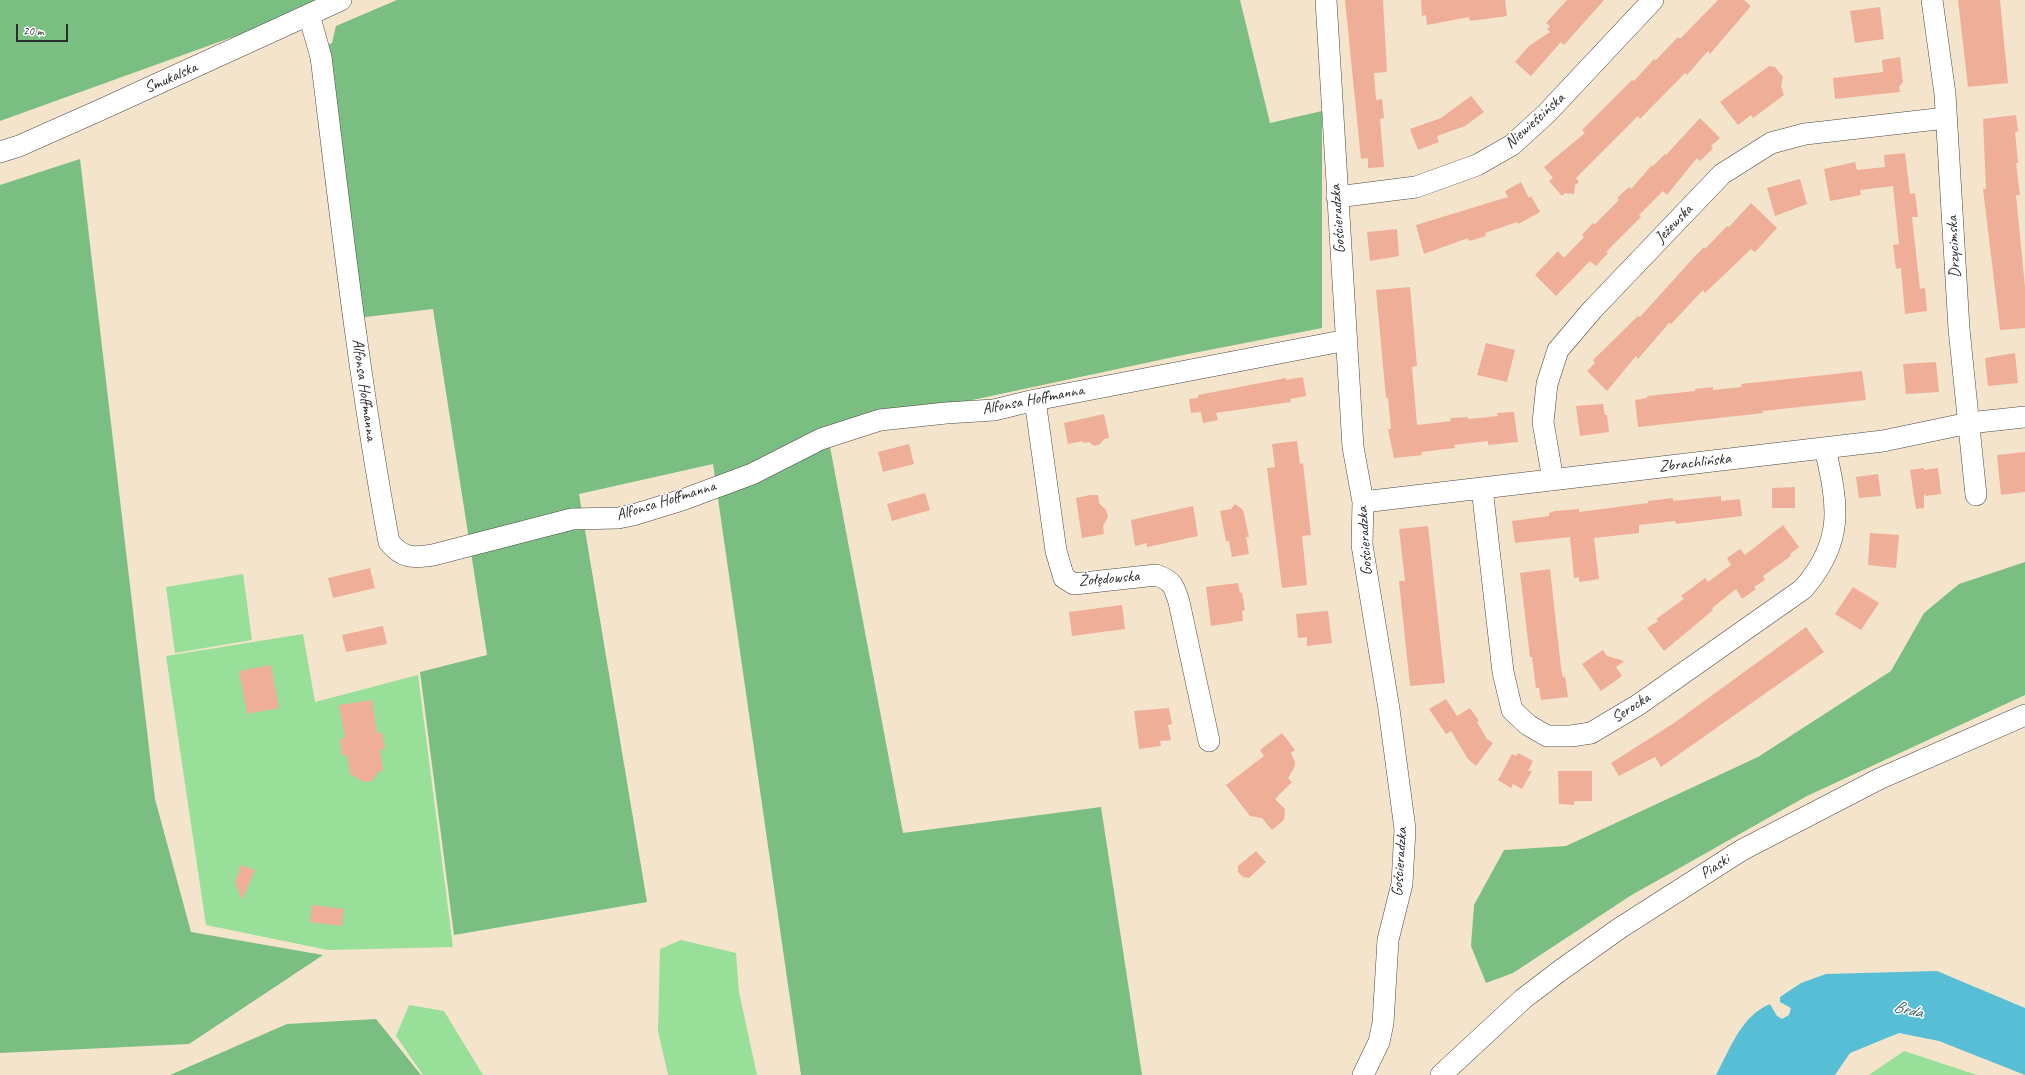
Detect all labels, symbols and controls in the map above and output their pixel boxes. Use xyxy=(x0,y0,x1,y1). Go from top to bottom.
scale bar xyxy=(18,16,70,42)
text: 20 m xyxy=(23,23,43,39)
street label: Smukalska xyxy=(142,58,200,98)
street label: Niewieścińska xyxy=(1501,89,1569,153)
street label: Gościeradzka xyxy=(1326,184,1350,254)
street label: Jeżewska xyxy=(1651,201,1697,247)
street label: Drzycimska xyxy=(1943,216,1965,278)
street label: Alfonsa Hoffmanna xyxy=(347,338,381,442)
street label: Alfonsa Hoffmanna xyxy=(981,381,1085,419)
street label: Zbrachlińska xyxy=(1658,449,1732,477)
street label: Alfonsa Hoffmanna xyxy=(614,477,718,525)
street label: Gościeradzka xyxy=(1353,506,1377,576)
street label: Żołędowska xyxy=(1078,567,1140,591)
street label: Serocka xyxy=(1608,688,1654,728)
street label: Gościeradzka xyxy=(1388,827,1412,897)
street label: Piaski xyxy=(1697,850,1733,884)
water label: Brda xyxy=(1891,997,1925,1023)

